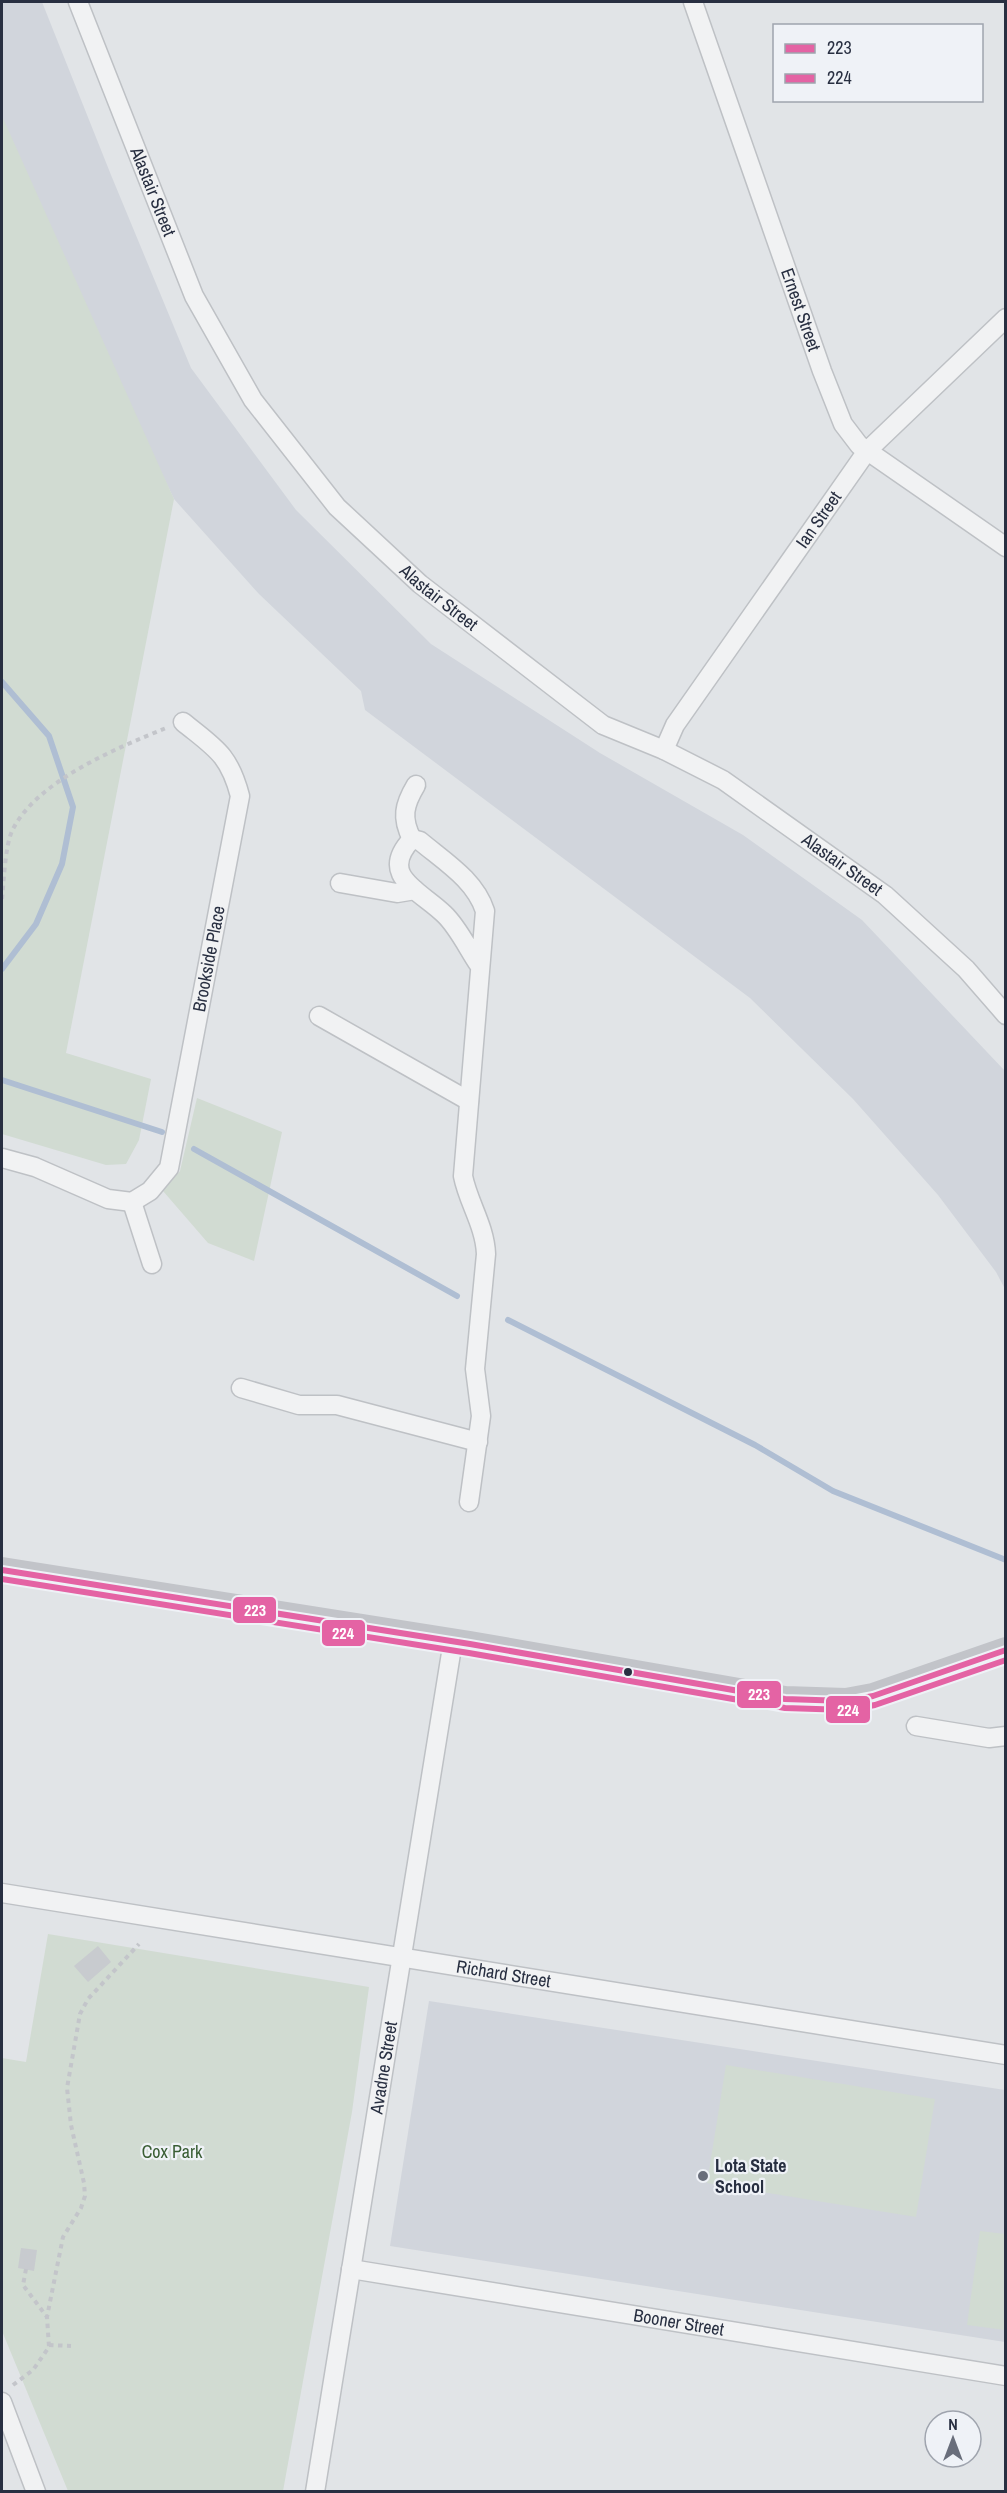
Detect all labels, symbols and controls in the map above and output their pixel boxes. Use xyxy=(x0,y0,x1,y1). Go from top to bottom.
legend xyxy=(773,24,983,102)
text: 223 xyxy=(827,35,852,60)
text: 224 xyxy=(827,65,852,90)
street label: Alastair Street xyxy=(124,143,182,240)
street label: Ernest Street xyxy=(775,265,827,354)
street label: Ian Street xyxy=(790,486,847,553)
street label: Alastair Street xyxy=(394,558,483,636)
street label: Alastair Street xyxy=(796,826,888,901)
street label: Brookside Place xyxy=(186,904,231,1014)
line badge: 223 xyxy=(232,1596,277,1624)
text: 223 xyxy=(244,1599,266,1621)
line badge: 224 xyxy=(321,1619,366,1647)
text: 224 xyxy=(332,1622,355,1644)
unlabelled marker xyxy=(622,1666,634,1678)
line badge: 223 xyxy=(736,1680,782,1709)
text: 223 xyxy=(748,1683,770,1705)
line badge: 224 xyxy=(825,1695,871,1724)
text: 224 xyxy=(837,1699,860,1721)
street label: Richard Street xyxy=(455,1953,553,1993)
street label: Avadne Street xyxy=(363,2019,403,2117)
park label: Cox Park xyxy=(142,2139,203,2164)
place label: Lota State School xyxy=(715,2153,786,2199)
marker: Lota State School xyxy=(696,2169,710,2183)
street label: Booner Street xyxy=(632,2302,726,2342)
north arrow xyxy=(923,2409,983,2469)
text: N xyxy=(948,2413,958,2435)

